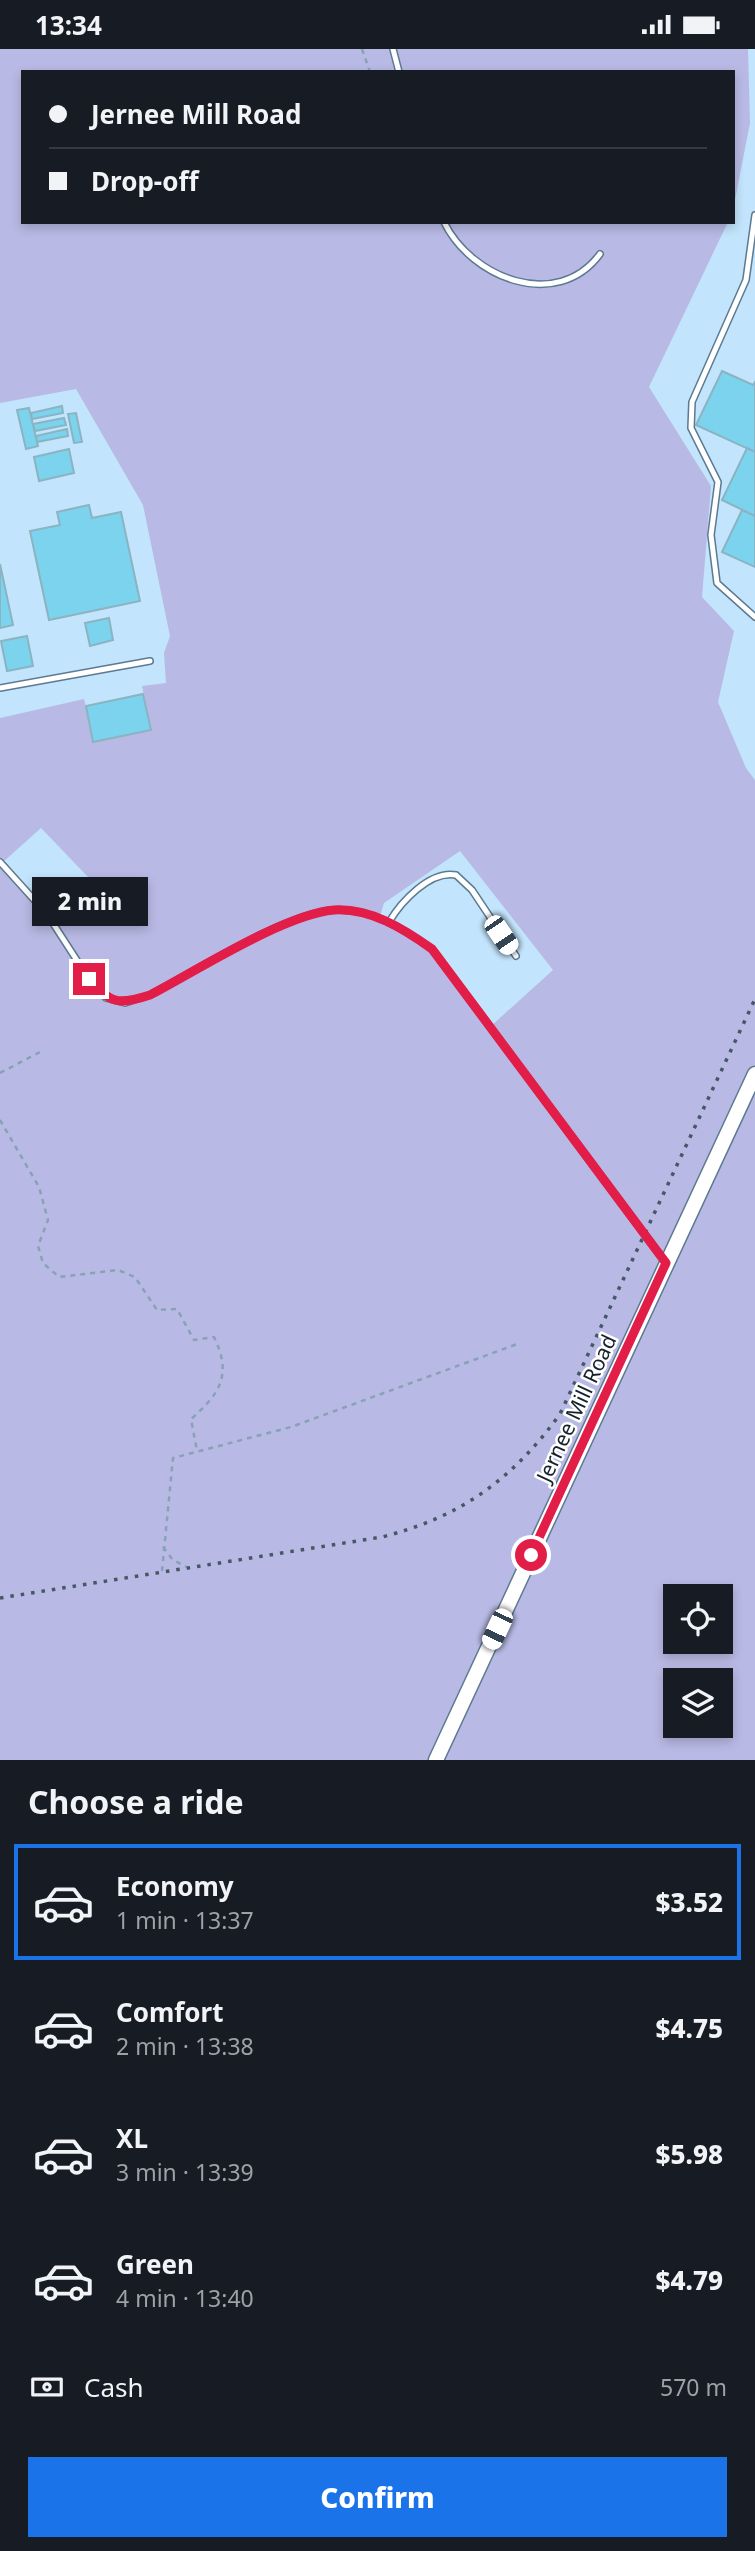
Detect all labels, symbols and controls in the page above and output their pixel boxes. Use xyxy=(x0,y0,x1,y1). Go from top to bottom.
text: 13:34 xyxy=(35,7,102,43)
text: Jernee Mill Road xyxy=(91,96,301,132)
text: Drop-off xyxy=(91,163,198,199)
callout: 2 min xyxy=(31,877,147,927)
text: 2 min xyxy=(58,885,122,917)
car xyxy=(481,912,522,958)
route end xyxy=(73,963,105,995)
street label: Jernee Mill Road xyxy=(529,1330,622,1488)
route start xyxy=(515,1539,547,1571)
map controls xyxy=(663,1584,733,1738)
button: locate xyxy=(663,1584,733,1654)
car xyxy=(479,1606,516,1652)
button: layers xyxy=(663,1668,733,1738)
text: Choose a ride xyxy=(28,1780,244,1823)
text: Economy xyxy=(116,1868,234,1904)
icon: car xyxy=(32,1871,95,1934)
text: $3.52 xyxy=(656,1884,723,1920)
text: 1 min · 13:37 xyxy=(116,1904,254,1936)
text: Comfort xyxy=(116,1994,224,2030)
icon: car xyxy=(32,1997,95,2060)
text: $4.75 xyxy=(656,2010,723,2046)
text: 2 min · 13:38 xyxy=(116,2030,254,2062)
text: XL xyxy=(116,2120,148,2156)
icon: car xyxy=(32,2123,95,2186)
text: $5.98 xyxy=(656,2136,723,2172)
text: 3 min · 13:39 xyxy=(116,2156,254,2188)
text: Green xyxy=(116,2246,194,2282)
icon: car xyxy=(32,2249,95,2312)
text: $4.79 xyxy=(656,2262,723,2298)
text: 4 min · 13:40 xyxy=(116,2282,254,2314)
icon: cash xyxy=(28,2368,66,2406)
text: Cash xyxy=(84,2369,144,2405)
text: 570 m xyxy=(660,2371,727,2403)
button: Confirm xyxy=(28,2457,727,2537)

